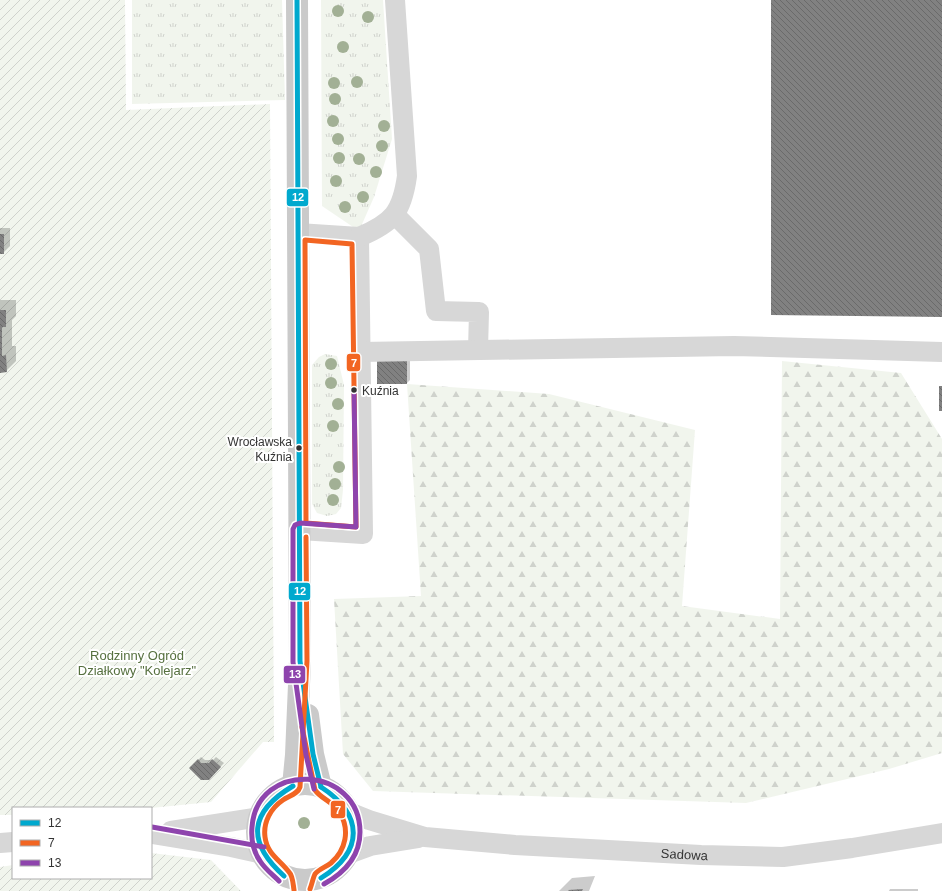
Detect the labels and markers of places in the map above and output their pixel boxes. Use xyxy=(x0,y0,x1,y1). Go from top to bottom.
place label: Kuźnia xyxy=(362,384,399,398)
marker: Kuźnia xyxy=(349,385,359,395)
place label: Wrocławska Kuźnia xyxy=(228,435,292,464)
marker: Wrocławska Kuźnia xyxy=(294,443,304,453)

